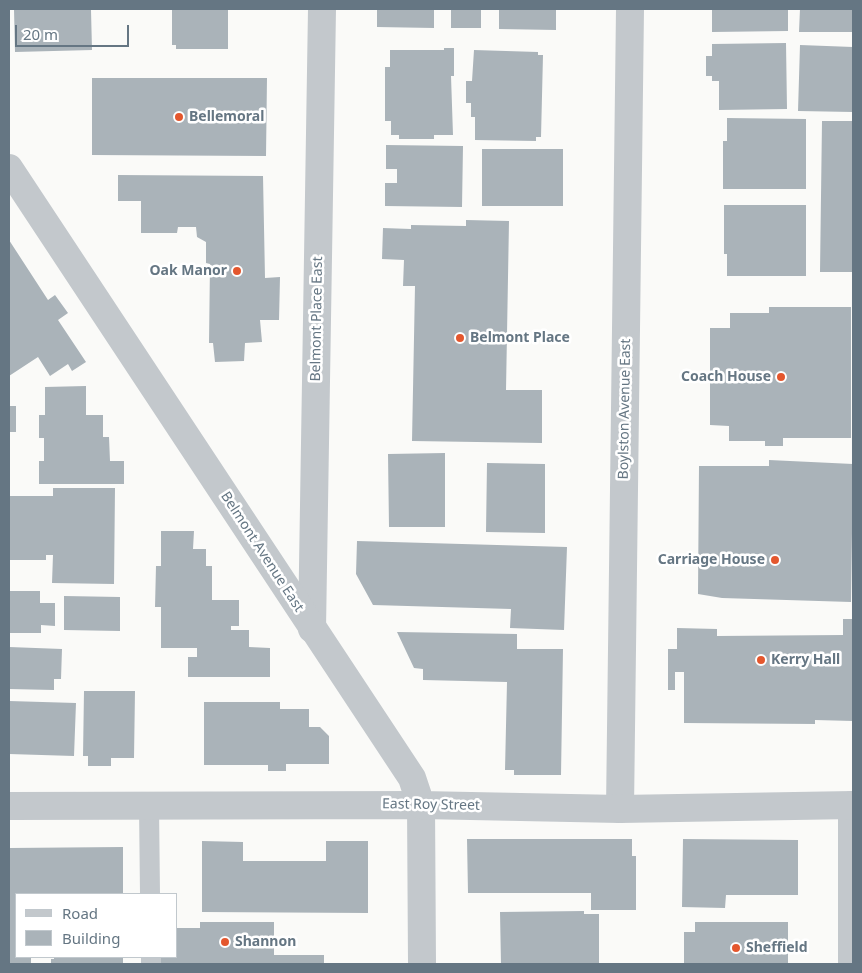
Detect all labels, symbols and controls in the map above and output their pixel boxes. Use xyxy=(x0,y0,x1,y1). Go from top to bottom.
scale bar xyxy=(18,15,131,47)
text: 20 m xyxy=(23,24,58,44)
place label: Bellemoral xyxy=(189,109,264,125)
marker: Bellemoral xyxy=(173,111,185,123)
street label: Belmont Place East xyxy=(308,256,326,382)
place label: Oak Manor xyxy=(150,263,227,279)
marker: Oak Manor xyxy=(231,265,243,277)
place label: Belmont Place xyxy=(470,330,570,346)
marker: Belmont Place xyxy=(454,332,466,344)
street label: Boylston Avenue East xyxy=(615,338,635,480)
place label: Coach House xyxy=(681,369,771,385)
marker: Coach House xyxy=(775,371,787,383)
street label: Belmont Avenue East xyxy=(217,489,307,615)
place label: Carriage House xyxy=(658,552,765,568)
marker: Carriage House xyxy=(769,554,781,566)
place label: Kerry Hall xyxy=(771,652,840,668)
marker: Kerry Hall xyxy=(755,654,767,666)
street label: East Roy Street xyxy=(382,796,480,814)
legend xyxy=(15,893,178,958)
text: Road xyxy=(62,903,98,923)
text: Building xyxy=(62,928,120,948)
place label: Shannon xyxy=(235,934,296,950)
marker: Shannon xyxy=(219,936,231,948)
place label: Sheffield xyxy=(746,940,808,956)
marker: Sheffield xyxy=(730,942,742,954)

